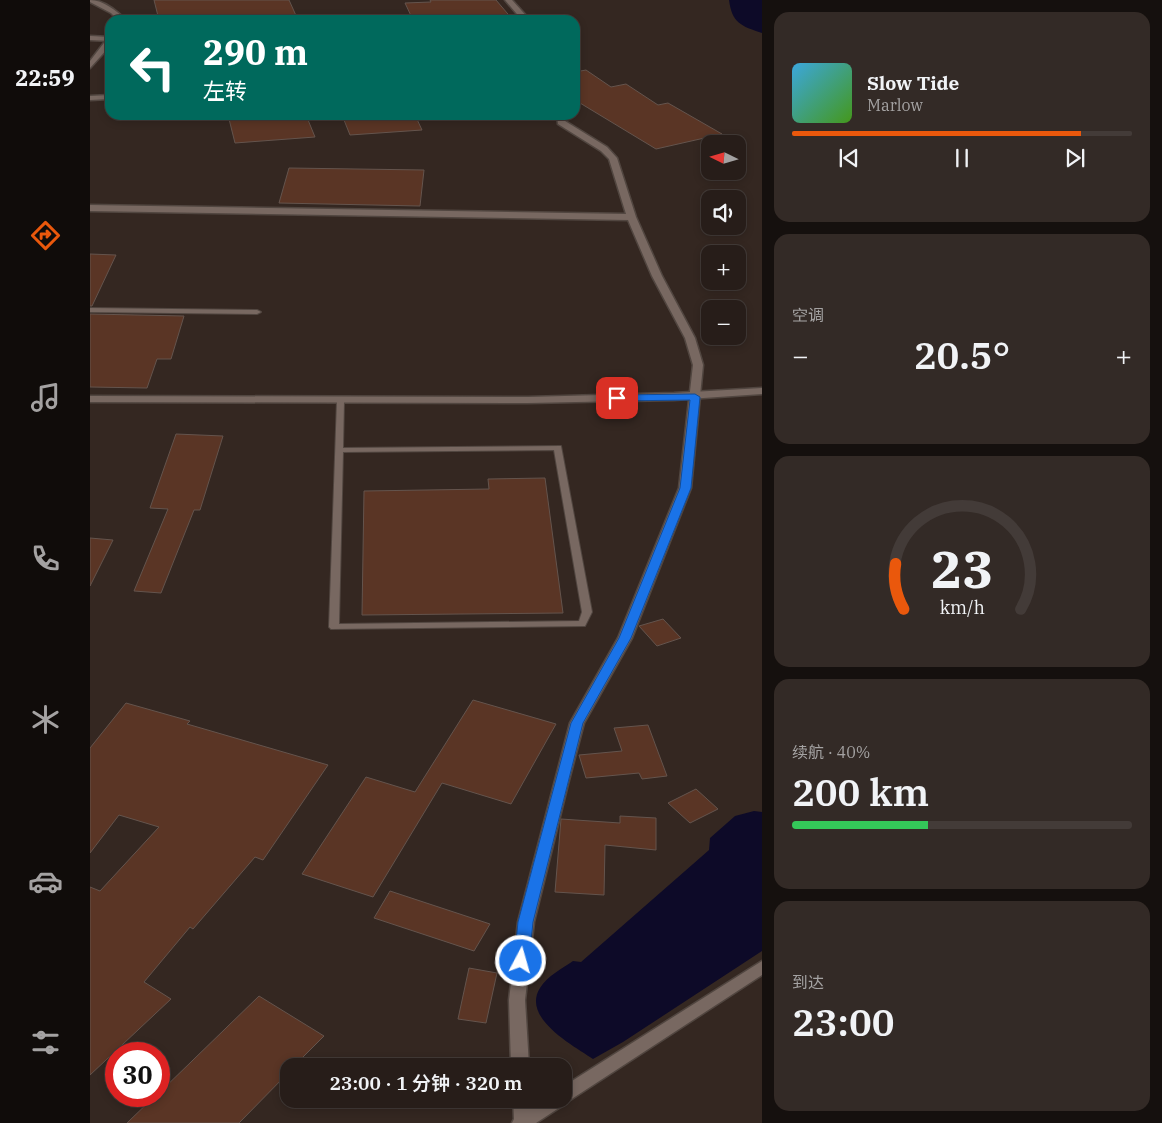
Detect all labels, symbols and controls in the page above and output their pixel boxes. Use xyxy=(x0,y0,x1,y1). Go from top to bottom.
text: 290 m xyxy=(203,29,308,75)
icon: left xyxy=(120,35,185,100)
text: 22:59 xyxy=(15,63,75,92)
text: Slow Tide xyxy=(867,71,959,95)
text: 左转 xyxy=(203,76,247,105)
text: Marlow xyxy=(867,95,923,115)
north arrow xyxy=(701,135,746,180)
map controls xyxy=(701,135,746,345)
icon: previous xyxy=(835,144,863,172)
icon: pause xyxy=(948,144,976,172)
icon: next xyxy=(1061,144,1089,172)
button: sound xyxy=(701,190,746,235)
icon: directions xyxy=(28,218,63,253)
button: + xyxy=(701,245,746,290)
button: − xyxy=(701,300,746,345)
text: 空调 xyxy=(792,305,824,325)
text: 20.5° xyxy=(914,330,1010,379)
text: − xyxy=(792,337,809,374)
text: + xyxy=(1115,337,1132,374)
pin xyxy=(596,377,638,419)
icon: music xyxy=(28,380,63,415)
icon: arrive xyxy=(603,384,631,412)
text: 23 xyxy=(931,535,993,602)
icon: phone xyxy=(28,541,63,576)
text: km/h xyxy=(939,596,985,619)
icon: climate xyxy=(28,702,63,737)
text: 续航 · 40% xyxy=(792,742,870,762)
text: 200 km xyxy=(792,767,929,816)
icon: car xyxy=(28,864,63,899)
position arrow xyxy=(494,934,546,986)
text: 到达 xyxy=(792,972,824,992)
text: 23:00 xyxy=(792,997,895,1046)
icon: filters xyxy=(28,1025,63,1060)
speed limit sign: 30 xyxy=(105,1042,170,1107)
text: 23:00 · 1 分钟 · 320 m xyxy=(330,1071,522,1095)

